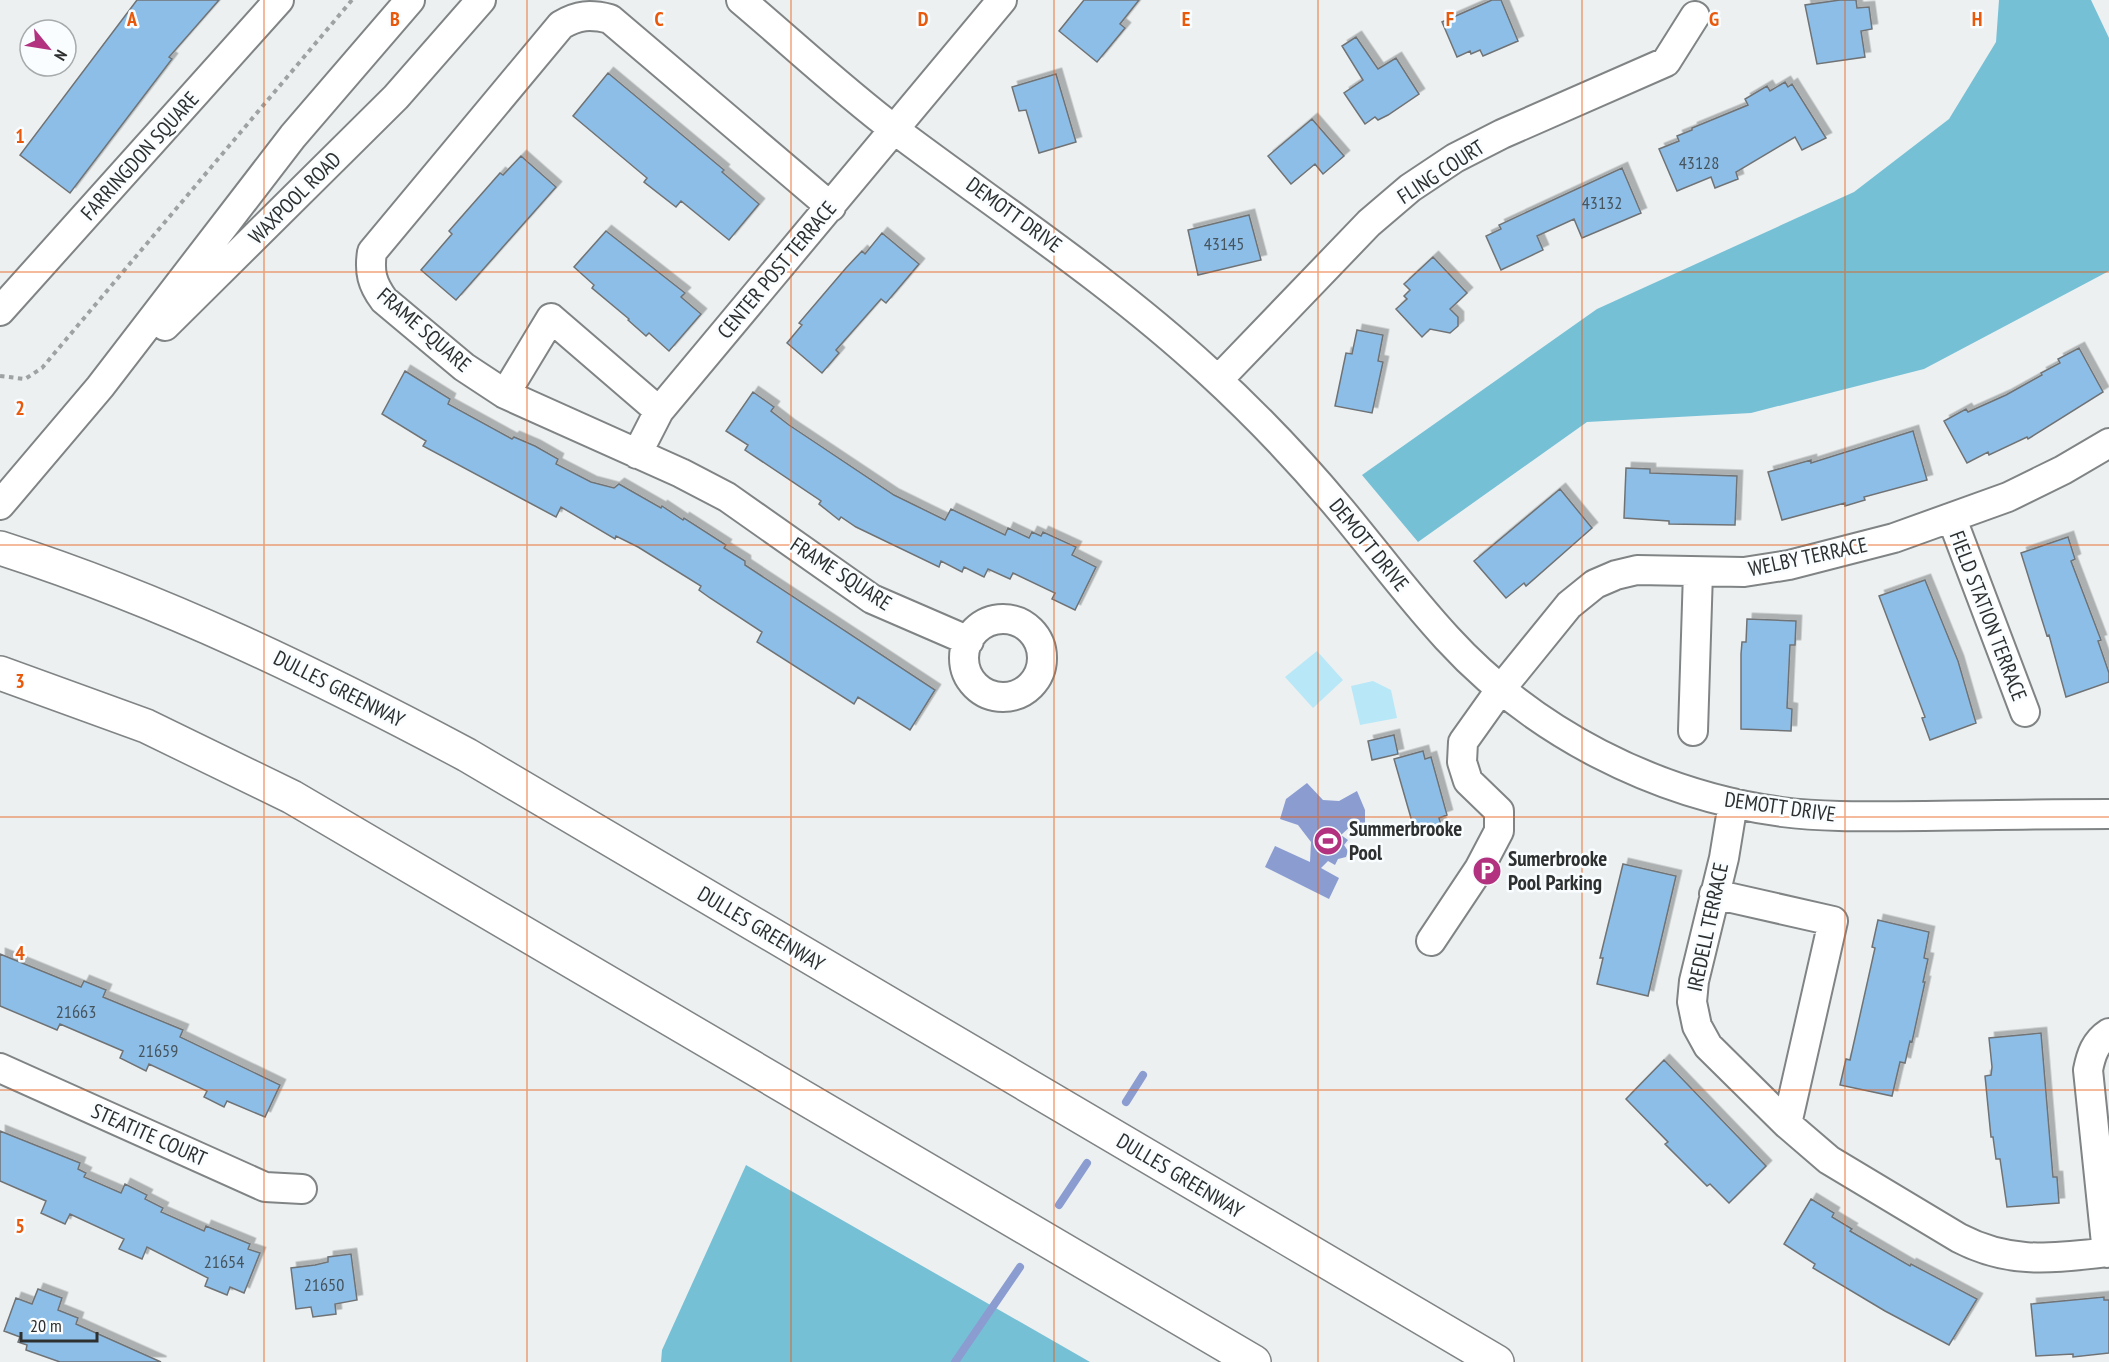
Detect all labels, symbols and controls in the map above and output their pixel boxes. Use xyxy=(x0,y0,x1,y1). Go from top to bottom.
text: A xyxy=(126,6,138,32)
text: B xyxy=(390,6,400,32)
text: C xyxy=(654,6,664,32)
text: D xyxy=(918,6,929,32)
text: E xyxy=(1182,6,1190,32)
text: F xyxy=(1446,6,1454,32)
text: G xyxy=(1709,6,1719,32)
text: H xyxy=(1972,6,1982,32)
north arrow xyxy=(18,18,78,78)
text: N xyxy=(50,47,72,64)
street label: FARRINGDON SQUARE xyxy=(75,86,205,226)
text: 1 xyxy=(15,123,25,149)
street label: FLING COURT xyxy=(1392,133,1490,210)
street label: WAXPOOL ROAD xyxy=(243,146,347,250)
house number: 43128 xyxy=(1679,151,1719,174)
street label: DEMOTT DRIVE xyxy=(961,171,1067,258)
house number: 43132 xyxy=(1582,191,1622,214)
street label: CENTER POST TERRACE xyxy=(711,195,842,344)
house number: 43145 xyxy=(1204,232,1244,255)
street label: FRAME SQUARE xyxy=(372,282,477,378)
text: 2 xyxy=(15,395,25,421)
street label: DEMOTT DRIVE xyxy=(1324,493,1415,597)
street label: FIELD STATION TERRACE xyxy=(1944,527,2033,705)
street label: FRAME SQUARE xyxy=(785,531,897,616)
street label: WELBY TERRACE xyxy=(1746,531,1870,582)
street label: DULLES GREENWAY xyxy=(269,644,410,733)
text: 3 xyxy=(15,668,25,694)
street label: DEMOTT DRIVE xyxy=(1723,785,1837,828)
place label: Summerbrooke Pool xyxy=(1349,815,1462,866)
sports icon: Summerbrooke Pool xyxy=(1312,825,1344,857)
place label: Sumerbrooke Pool Parking xyxy=(1508,845,1607,896)
parking icon: Sumerbrooke Pool Parking xyxy=(1471,855,1503,887)
street label: IREDELL TERRACE xyxy=(1681,860,1734,994)
street label: DULLES GREENWAY xyxy=(693,880,830,977)
text: 4 xyxy=(15,940,25,966)
house number: 21663 xyxy=(56,1000,96,1023)
house number: 21659 xyxy=(138,1039,178,1062)
street label: STEATITE COURT xyxy=(87,1097,212,1172)
street label: DULLES GREENWAY xyxy=(1112,1127,1249,1224)
text: 5 xyxy=(15,1213,25,1239)
house number: 21654 xyxy=(204,1250,244,1273)
house number: 21650 xyxy=(304,1273,344,1296)
scale bar xyxy=(21,1305,98,1343)
text: 20 m xyxy=(30,1314,62,1337)

